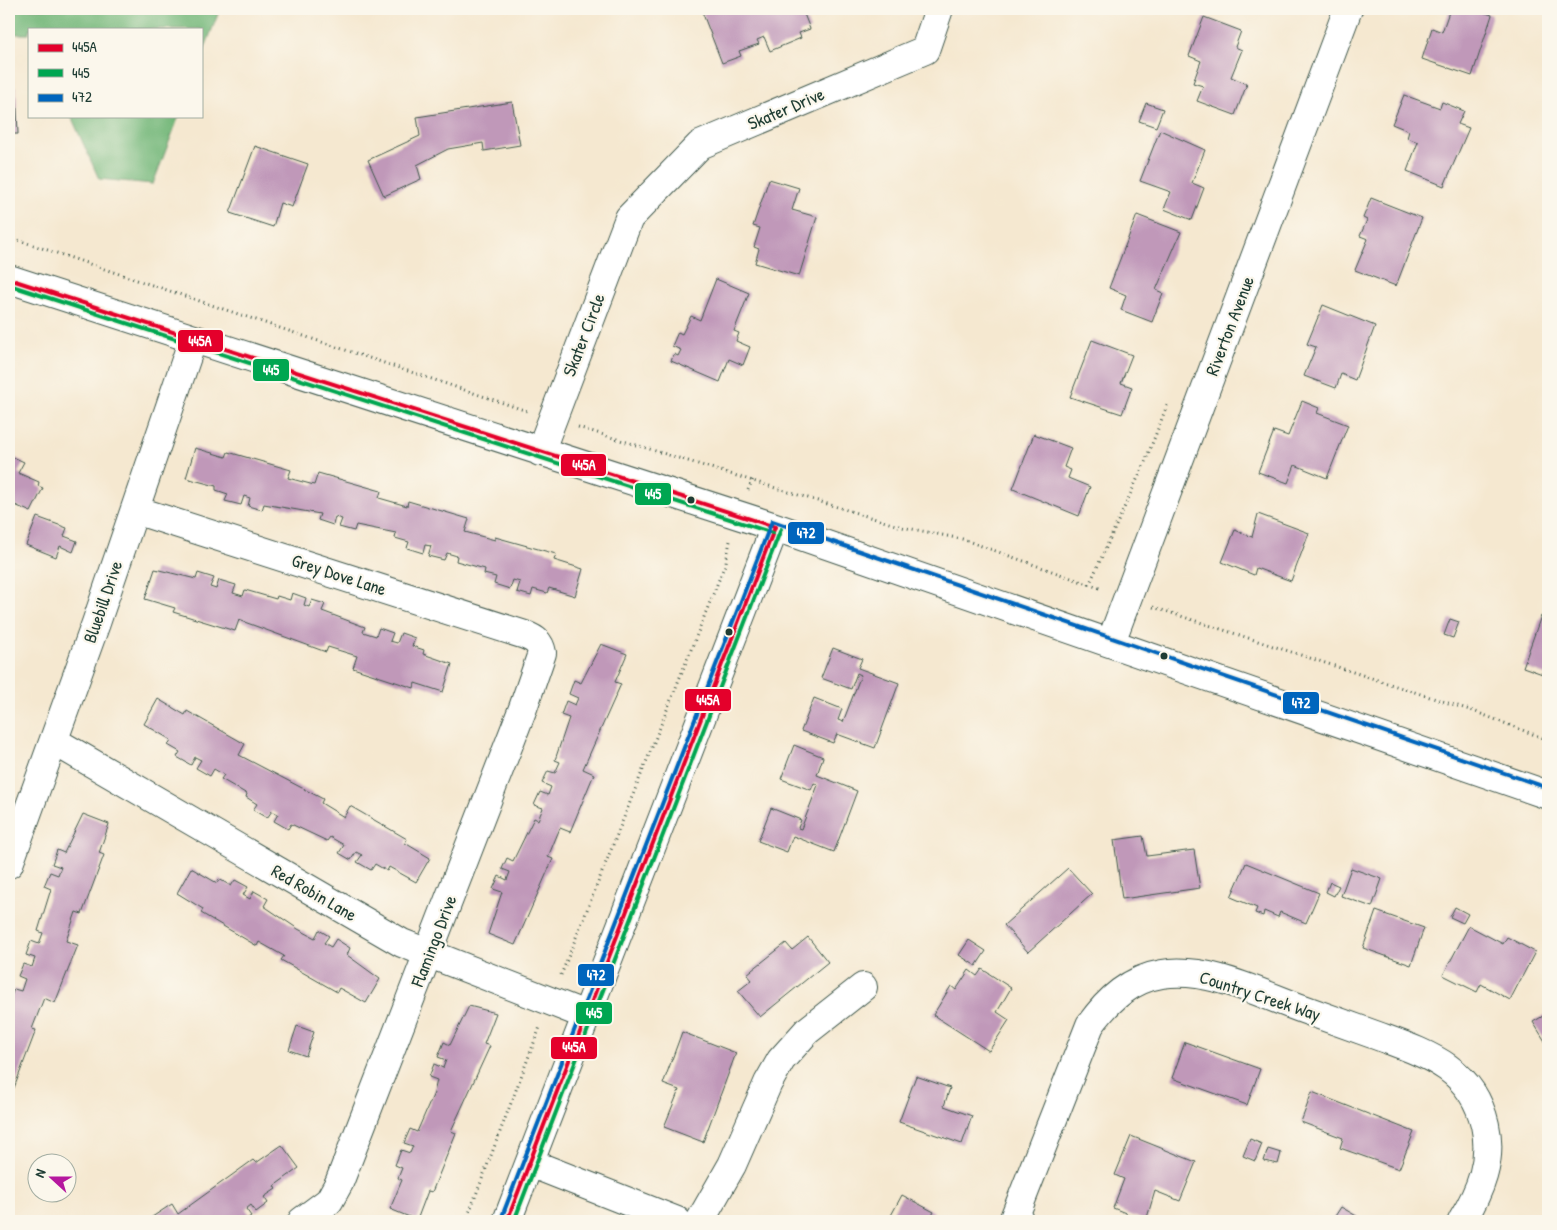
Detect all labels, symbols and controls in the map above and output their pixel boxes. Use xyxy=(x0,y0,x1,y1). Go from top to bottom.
legend xyxy=(28,28,202,118)
text: 445A xyxy=(72,36,98,57)
text: 445 xyxy=(72,62,90,83)
street label: Skater Drive xyxy=(744,81,828,136)
text: 472 xyxy=(72,86,92,107)
street label: Riverton Avenue xyxy=(1199,272,1260,379)
street label: Skater Circle xyxy=(556,290,611,380)
line badge: 445A xyxy=(177,329,224,353)
text: 445A xyxy=(188,331,212,350)
line badge: 445 xyxy=(252,358,290,382)
text: 445 xyxy=(263,360,279,379)
line badge: 445A xyxy=(560,453,607,477)
text: 445A xyxy=(572,455,596,474)
line badge: 445 xyxy=(634,482,672,506)
text: 445 xyxy=(645,484,661,503)
unlabelled marker xyxy=(686,495,696,505)
line badge: 472 xyxy=(787,521,825,545)
text: 472 xyxy=(797,523,816,542)
street label: Grey Dove Lane xyxy=(289,548,390,602)
street label: Bluebill Drive xyxy=(77,557,128,646)
unlabelled marker xyxy=(724,627,734,637)
unlabelled marker xyxy=(1159,651,1169,661)
line badge: 445A xyxy=(684,688,732,712)
text: 445A xyxy=(696,690,720,709)
line badge: 472 xyxy=(1282,691,1320,715)
text: 472 xyxy=(1292,693,1311,712)
street label: Red Robin Lane xyxy=(267,858,362,927)
street label: Flamingo Drive xyxy=(404,891,462,991)
line badge: 472 xyxy=(577,963,615,987)
street label: Country Creek Way xyxy=(1196,964,1324,1027)
text: 472 xyxy=(587,965,606,984)
line badge: 445 xyxy=(575,1001,613,1025)
text: 445 xyxy=(586,1003,602,1022)
line badge: 445A xyxy=(550,1036,598,1060)
text: 445A xyxy=(562,1037,586,1056)
north arrow xyxy=(28,1152,78,1202)
text: N xyxy=(29,1166,50,1180)

